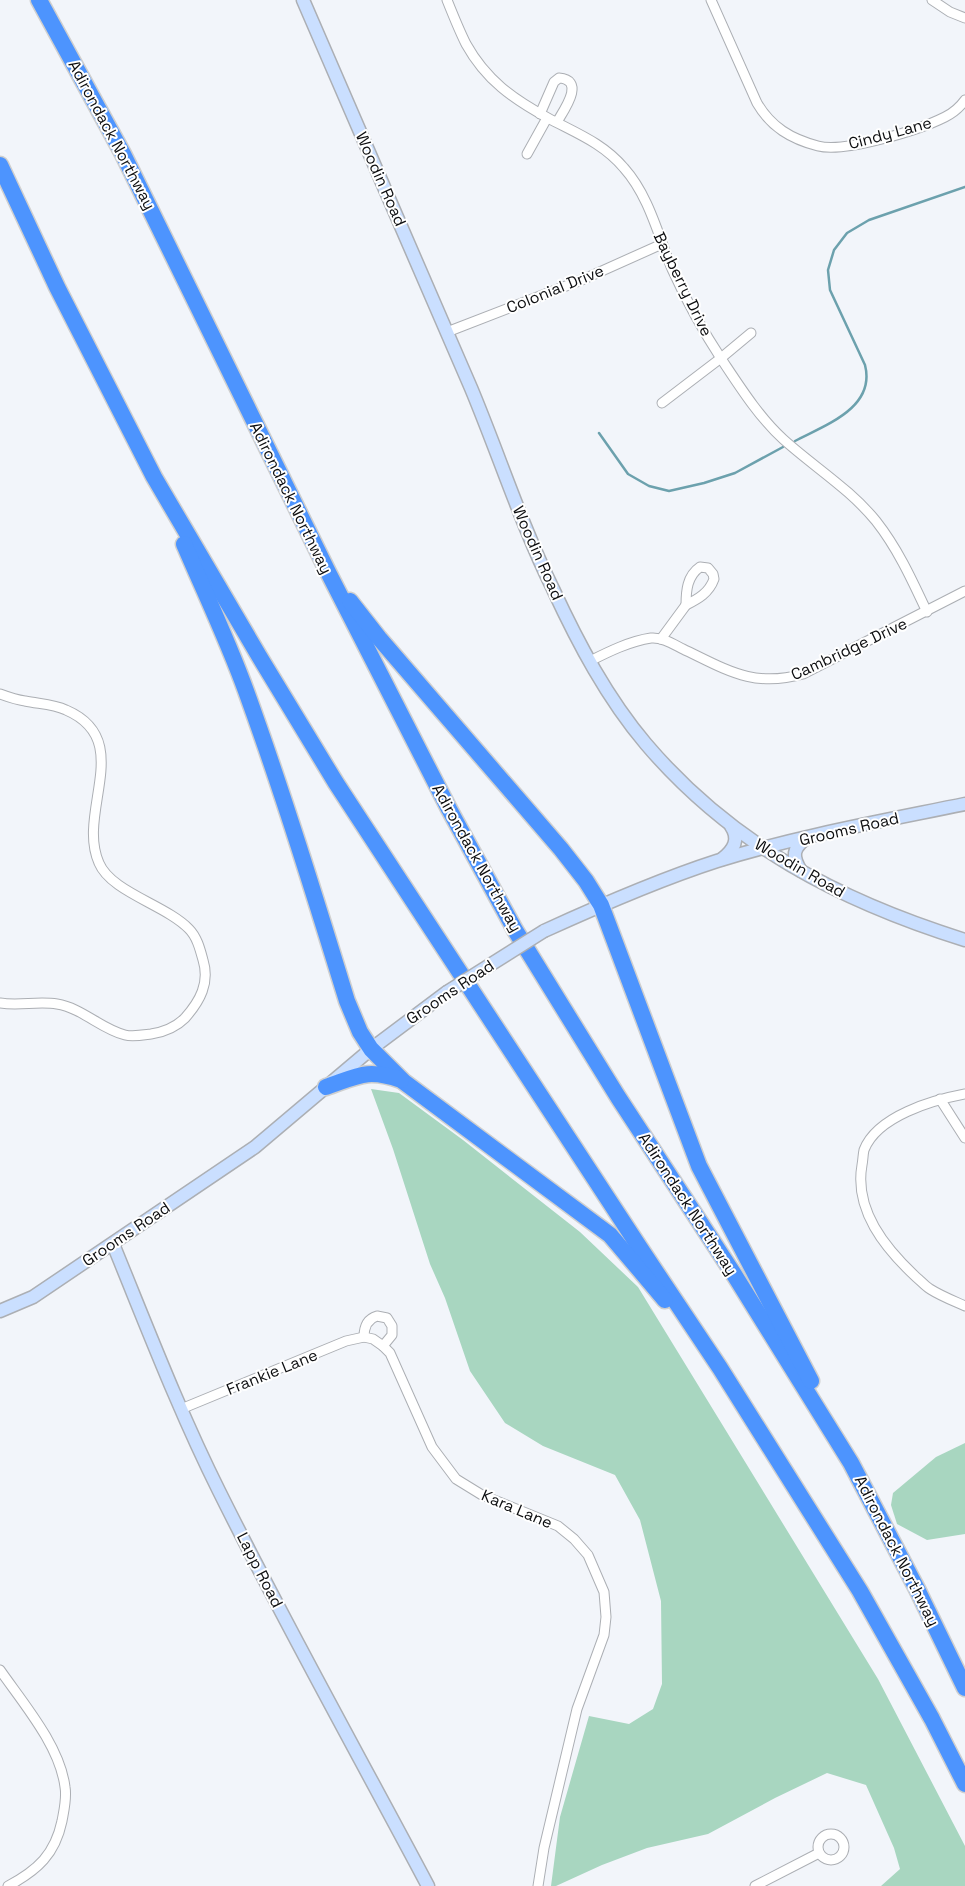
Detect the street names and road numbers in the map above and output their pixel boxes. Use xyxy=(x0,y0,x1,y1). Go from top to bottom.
street label: Adirondack Northway xyxy=(64,57,160,213)
street label: Cindy Lane xyxy=(846,112,934,154)
street label: Woodin Road xyxy=(351,129,411,229)
street label: Bayberry Drive xyxy=(649,228,717,340)
street label: Colonial Drive xyxy=(503,260,607,318)
street label: Adirondack Northway xyxy=(245,419,337,577)
street label: Woodin Road xyxy=(508,503,568,603)
street label: Cambridge Drive xyxy=(787,613,911,685)
street label: Adirondack Northway xyxy=(427,780,527,936)
street label: Grooms Road xyxy=(797,807,901,851)
street label: Woodin Road xyxy=(751,834,849,902)
street label: Grooms Road xyxy=(402,955,498,1029)
street label: Adirondack Northway xyxy=(634,1128,742,1280)
street label: Grooms Road xyxy=(78,1197,174,1271)
street label: Frankie Lane xyxy=(223,1344,321,1400)
street label: Adirondack Northway xyxy=(850,1472,944,1630)
street label: Kara Lane xyxy=(478,1485,556,1533)
street label: Lapp Road xyxy=(232,1529,288,1611)

